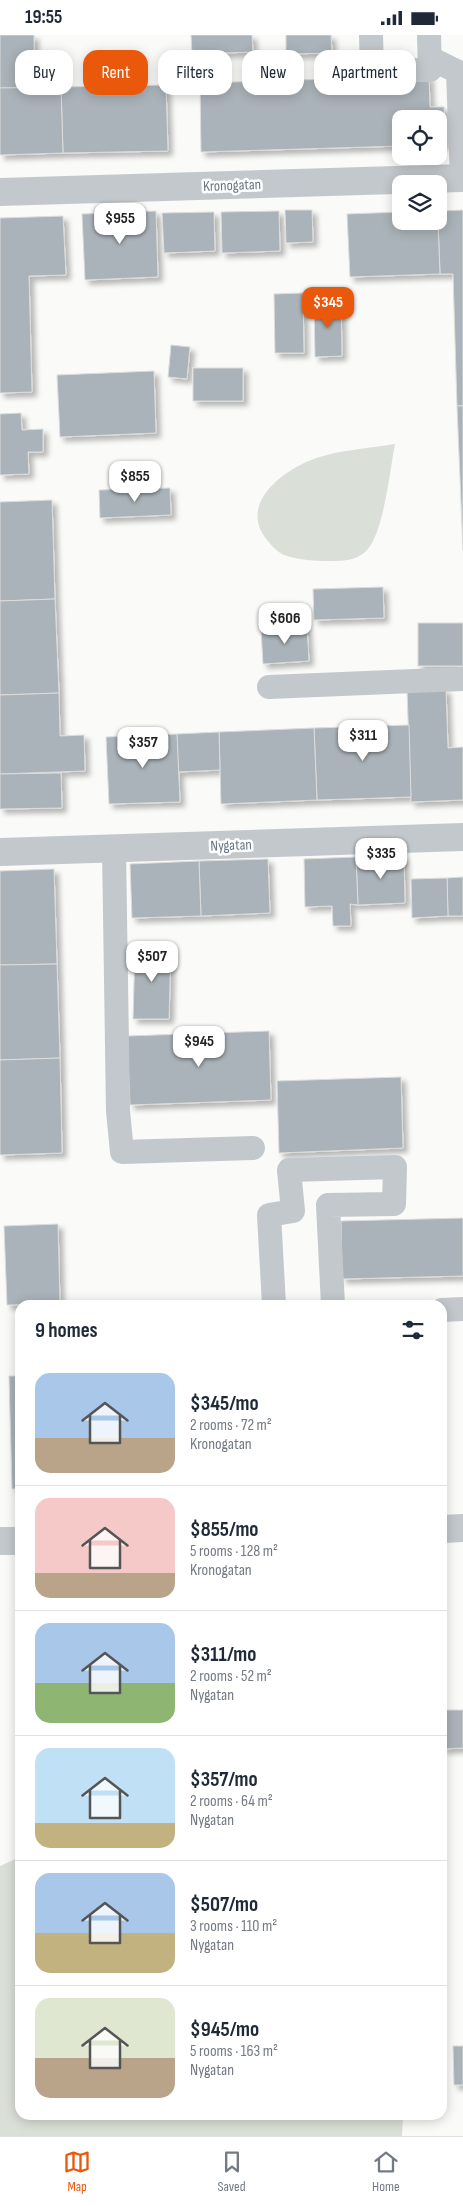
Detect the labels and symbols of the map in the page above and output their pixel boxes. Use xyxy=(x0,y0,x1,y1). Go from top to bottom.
street label: Kronogatan xyxy=(203,175,261,196)
pin: $955 xyxy=(90,203,150,245)
pin: $345 xyxy=(298,287,358,329)
pin: $855 xyxy=(105,461,165,503)
pin: $606 xyxy=(255,603,315,645)
pin: $311 xyxy=(333,719,393,762)
pin: $357 xyxy=(113,727,173,769)
street label: Nygatan xyxy=(210,835,252,856)
pin: $335 xyxy=(351,837,411,880)
pin: $507 xyxy=(122,941,182,983)
pin: $945 xyxy=(169,1025,229,1068)

